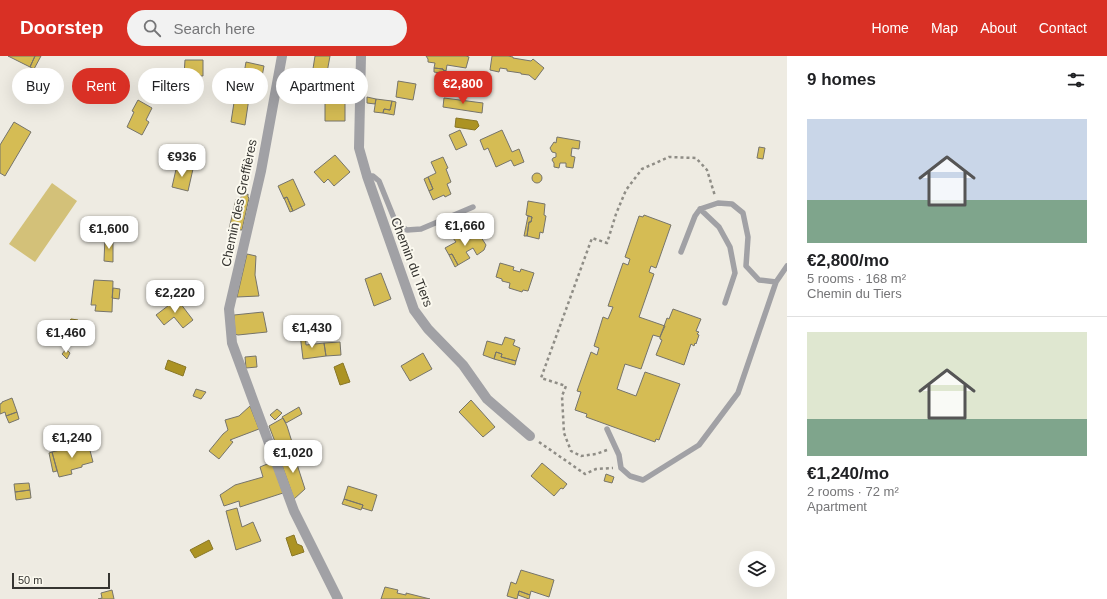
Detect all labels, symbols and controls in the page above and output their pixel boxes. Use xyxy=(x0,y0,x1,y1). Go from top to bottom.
search box xyxy=(127,10,407,46)
text: Doorstep xyxy=(20,17,103,38)
icon: search xyxy=(141,17,163,39)
text: Search here xyxy=(173,20,255,37)
text: Home xyxy=(872,20,909,36)
text: Map xyxy=(931,20,958,36)
text: About xyxy=(980,20,1017,36)
text: Contact xyxy=(1039,20,1087,36)
chip: Buy xyxy=(12,68,64,104)
chip: Rent xyxy=(72,68,130,104)
chip: Filters xyxy=(138,68,204,104)
chip: New xyxy=(212,68,268,104)
chip: Apartment xyxy=(276,68,368,104)
icon: filters xyxy=(1065,69,1087,91)
text: 9 homes xyxy=(807,70,876,89)
pin: €2,800 xyxy=(430,71,496,105)
text: €2,800 xyxy=(443,76,483,91)
street label: Chemin des Greffières xyxy=(218,137,260,268)
pin: €936 xyxy=(158,144,206,178)
icon: home xyxy=(911,145,983,217)
text: €936 xyxy=(168,149,196,164)
pin: €1,660 xyxy=(432,213,498,247)
street label: Chemin du Tiers xyxy=(388,215,436,309)
pin: €1,600 xyxy=(76,216,142,250)
text: €1,660 xyxy=(445,218,485,233)
text: €1,600 xyxy=(89,221,129,236)
text: €2,800/mo xyxy=(807,251,889,270)
text: 5 rooms · 168 m² xyxy=(807,271,906,286)
pin: €2,220 xyxy=(142,280,208,314)
text: €2,220 xyxy=(155,285,195,300)
text: Chemin du Tiers xyxy=(807,286,902,301)
pin: €1,430 xyxy=(279,315,345,349)
pin: €1,460 xyxy=(33,320,99,354)
text: €1,430 xyxy=(292,320,332,335)
text: €1,460 xyxy=(46,325,86,340)
icon: home xyxy=(911,358,983,430)
pin: €1,240 xyxy=(39,425,105,459)
text: €1,240 xyxy=(52,430,92,445)
pin: €1,020 xyxy=(260,440,326,474)
text: €1,020 xyxy=(273,445,313,460)
text: €1,240/mo xyxy=(807,464,889,483)
text: 2 rooms · 72 m² xyxy=(807,484,899,499)
text: Apartment xyxy=(807,499,867,514)
map controls xyxy=(739,551,775,587)
button: layers xyxy=(739,551,775,587)
scale bar xyxy=(12,571,110,590)
text: 50 m xyxy=(18,574,42,586)

